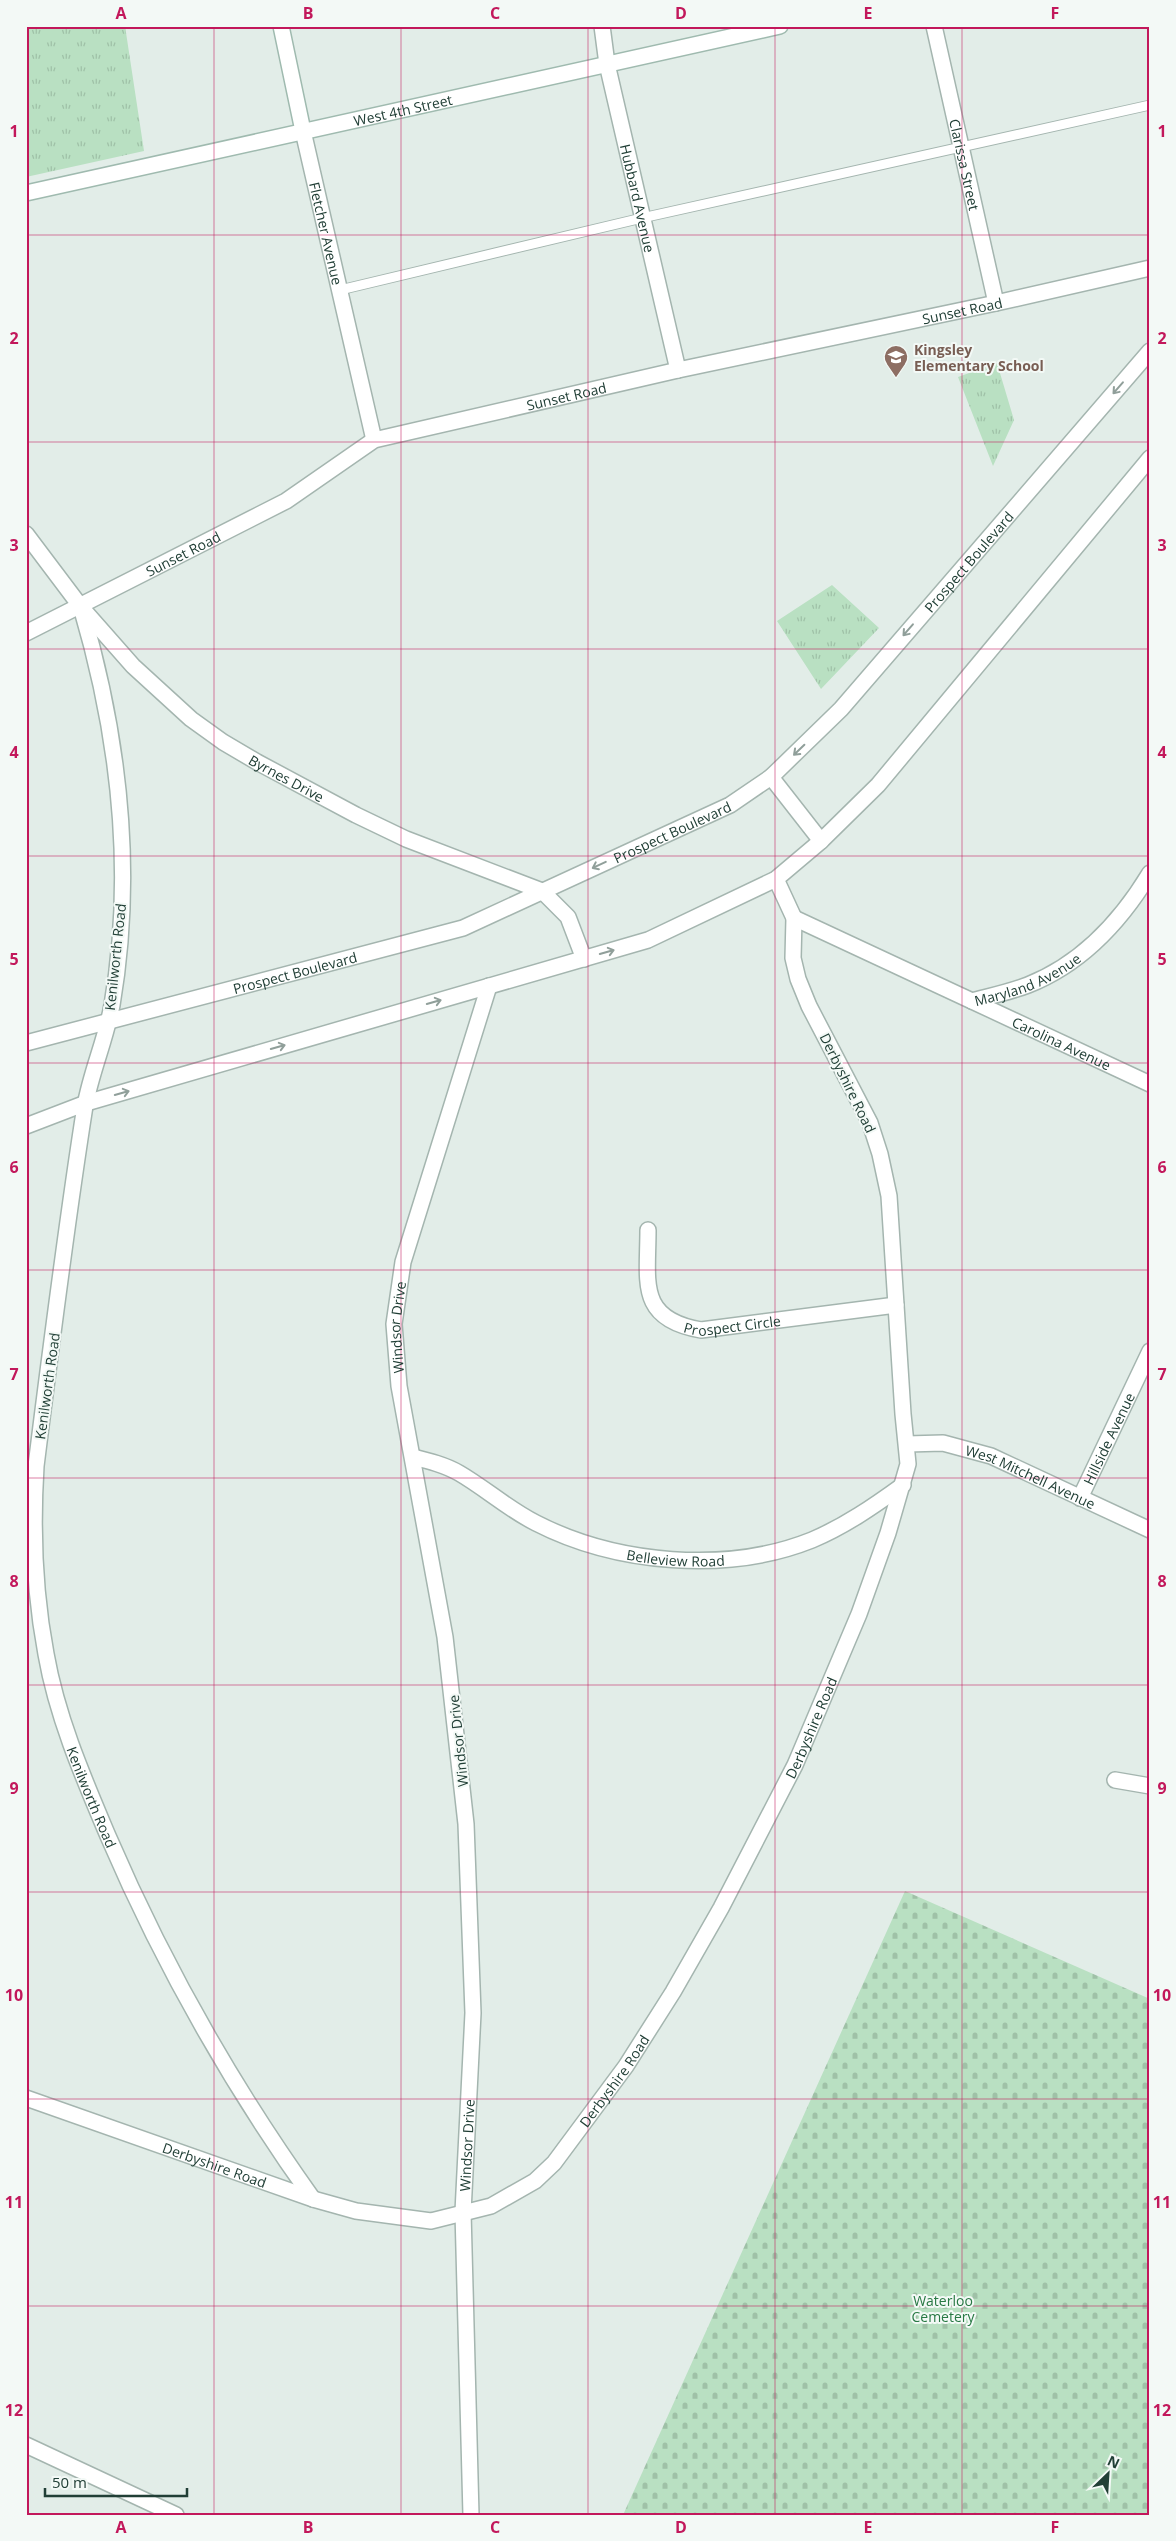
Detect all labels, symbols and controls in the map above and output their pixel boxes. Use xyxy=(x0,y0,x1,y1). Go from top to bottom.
text: A xyxy=(115,2,127,24)
text: B xyxy=(303,2,313,24)
text: C xyxy=(490,2,500,24)
text: D xyxy=(675,2,687,24)
text: E xyxy=(864,2,873,24)
text: F xyxy=(1051,2,1059,24)
street label: West 4th Street xyxy=(352,89,454,130)
street label: Clarissa Street xyxy=(946,117,984,212)
text: 1 xyxy=(9,120,19,142)
text: 1 xyxy=(1157,120,1167,142)
street label: Hubbard Avenue xyxy=(616,142,660,254)
street label: Fletcher Avenue xyxy=(305,180,348,287)
street label: Sunset Road xyxy=(920,292,1004,328)
text: 2 xyxy=(9,327,19,349)
text: 2 xyxy=(1157,327,1167,349)
place label: Kingsley Elementary School xyxy=(914,340,1044,375)
school or university icon: Kingsley Elementary School xyxy=(883,344,909,378)
street label: Sunset Road xyxy=(524,377,608,414)
one-way arrow xyxy=(1112,381,1123,394)
street label: Prospect Boulevard xyxy=(919,507,1017,616)
street label: Sunset Road xyxy=(142,526,224,580)
text: 3 xyxy=(9,534,19,556)
text: 3 xyxy=(1157,534,1167,556)
one-way arrow xyxy=(903,624,914,637)
text: 4 xyxy=(9,741,19,763)
text: 4 xyxy=(1157,741,1167,763)
one-way arrow xyxy=(793,744,806,756)
street label: Byrnes Drive xyxy=(245,750,328,806)
street label: Prospect Boulevard xyxy=(610,796,734,867)
one-way arrow xyxy=(592,861,607,870)
street label: Kenilworth Road xyxy=(100,902,130,1012)
street label: Prospect Boulevard xyxy=(231,947,359,998)
one-way arrow xyxy=(598,947,614,956)
text: 5 xyxy=(9,948,19,970)
street label: Maryland Avenue xyxy=(972,948,1084,1010)
text: 5 xyxy=(1157,948,1167,970)
one-way arrow xyxy=(425,997,441,1006)
street label: Carolina Avenue xyxy=(1009,1012,1114,1074)
street label: Derbyshire Road xyxy=(816,1030,880,1136)
one-way arrow xyxy=(269,1042,285,1052)
one-way arrow xyxy=(113,1087,129,1097)
text: 6 xyxy=(9,1156,19,1178)
text: 6 xyxy=(1157,1156,1167,1178)
street label: Windsor Drive xyxy=(385,1280,410,1374)
street label: Prospect Circle xyxy=(682,1310,782,1340)
street label: Kenilworth Road xyxy=(30,1331,64,1441)
text: 7 xyxy=(9,1363,19,1385)
text: 7 xyxy=(1157,1363,1167,1385)
street label: Hillside Avenue xyxy=(1078,1389,1139,1488)
street label: West Mitchell Avenue xyxy=(964,1440,1099,1513)
street label: Belleview Road xyxy=(625,1544,725,1570)
text: 8 xyxy=(9,1570,19,1592)
text: 8 xyxy=(1157,1570,1167,1592)
street label: Derbyshire Road xyxy=(780,1674,841,1782)
street label: Windsor Drive xyxy=(444,1694,472,1788)
street label: Kenilworth Road xyxy=(63,1744,121,1851)
text: 9 xyxy=(9,1777,19,1799)
text: 9 xyxy=(1157,1777,1167,1799)
text: 10 xyxy=(5,1984,23,2006)
text: 10 xyxy=(1153,1984,1171,2006)
street label: Derbyshire Road xyxy=(575,2031,653,2131)
street label: Windsor Drive xyxy=(455,2098,478,2192)
street label: Derbyshire Road xyxy=(160,2137,269,2191)
text: 11 xyxy=(5,2191,23,2213)
text: 11 xyxy=(1153,2191,1171,2213)
park label: Waterloo Cemetery xyxy=(911,2291,976,2326)
text: 12 xyxy=(5,2399,23,2421)
text: 12 xyxy=(1153,2399,1171,2421)
north arrow xyxy=(1084,2448,1134,2498)
text: N xyxy=(1105,2451,1123,2473)
scale bar xyxy=(45,2466,188,2498)
text: 50 m xyxy=(52,2472,87,2492)
text: A xyxy=(115,2516,127,2538)
text: B xyxy=(303,2516,313,2538)
text: C xyxy=(490,2516,500,2538)
text: D xyxy=(675,2516,687,2538)
text: E xyxy=(864,2516,873,2538)
text: F xyxy=(1051,2516,1059,2538)

